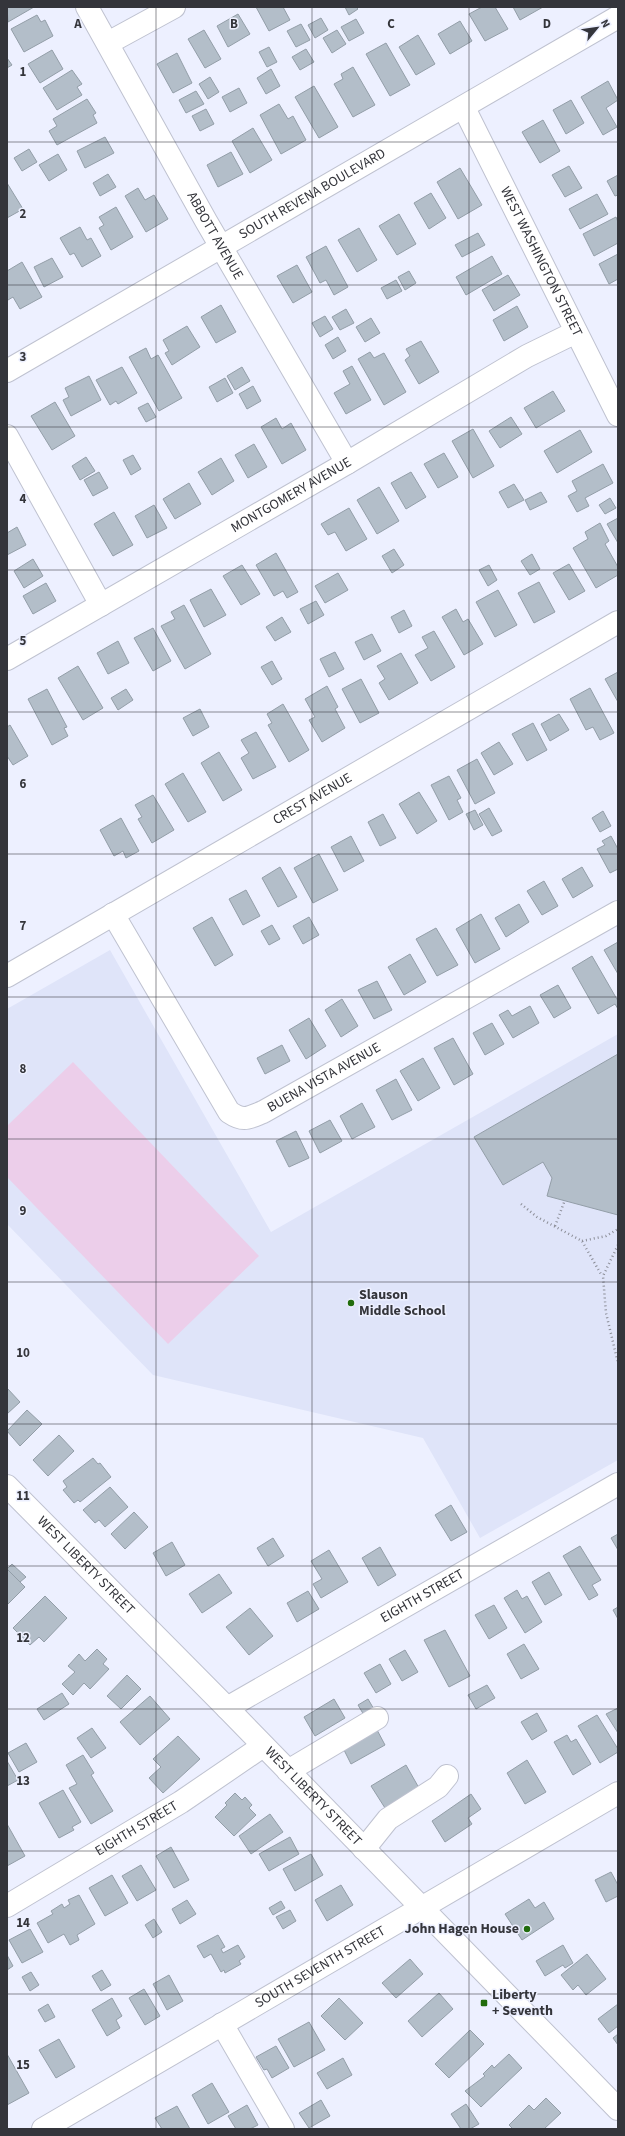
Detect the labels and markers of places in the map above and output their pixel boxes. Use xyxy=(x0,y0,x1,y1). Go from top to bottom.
place label: Slauson Middle School xyxy=(359,1285,446,1321)
marker: Slauson Middle School xyxy=(346,1298,356,1308)
place label: John Hagen House xyxy=(405,1919,519,1939)
marker: John Hagen House xyxy=(522,1924,532,1934)
place label: Liberty + Seventh xyxy=(492,1985,553,2021)
marker: Liberty + Seventh xyxy=(479,1998,489,2008)

